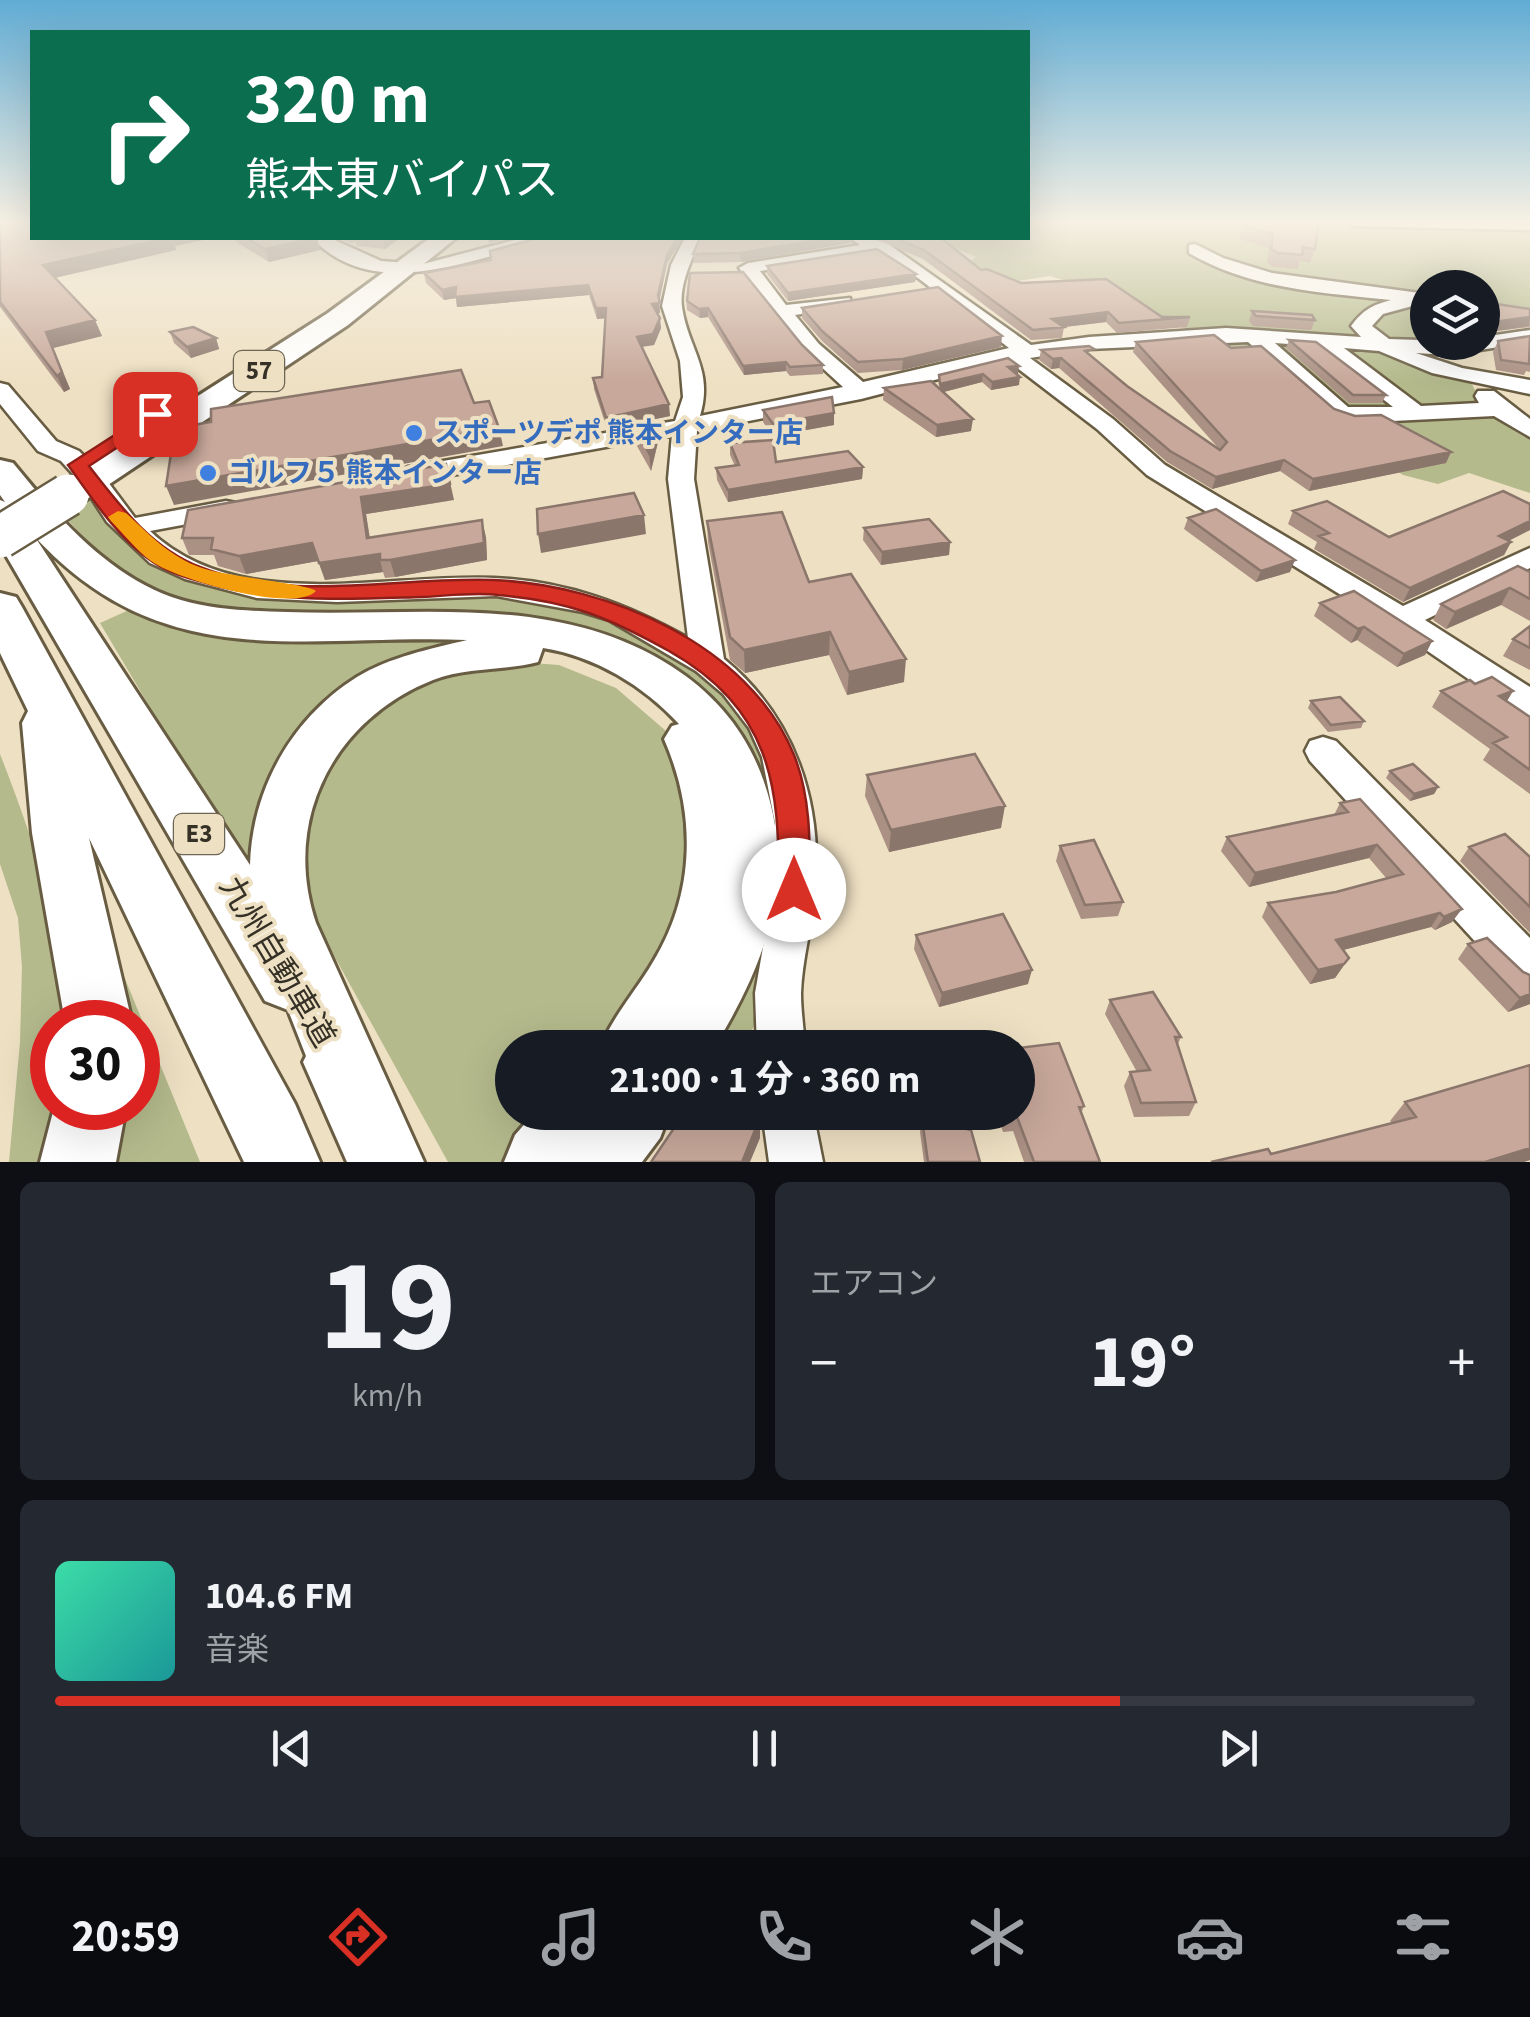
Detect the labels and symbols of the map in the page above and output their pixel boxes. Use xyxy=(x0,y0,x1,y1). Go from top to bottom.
road number: 57 xyxy=(234,351,284,391)
pin xyxy=(113,372,198,457)
place label: スポーツデポ 熊本インター店 xyxy=(434,413,803,453)
marker: スポーツデポ 熊本インター店 xyxy=(403,422,425,444)
place label: ゴルフ５ 熊本インター店 xyxy=(228,453,542,493)
marker: ゴルフ５ 熊本インター店 xyxy=(197,462,219,484)
road number: E3 xyxy=(174,814,224,854)
position arrow xyxy=(742,838,846,942)
street label: 九州自動車道 xyxy=(208,868,346,1056)
speed limit sign: 30 xyxy=(30,1000,160,1130)

